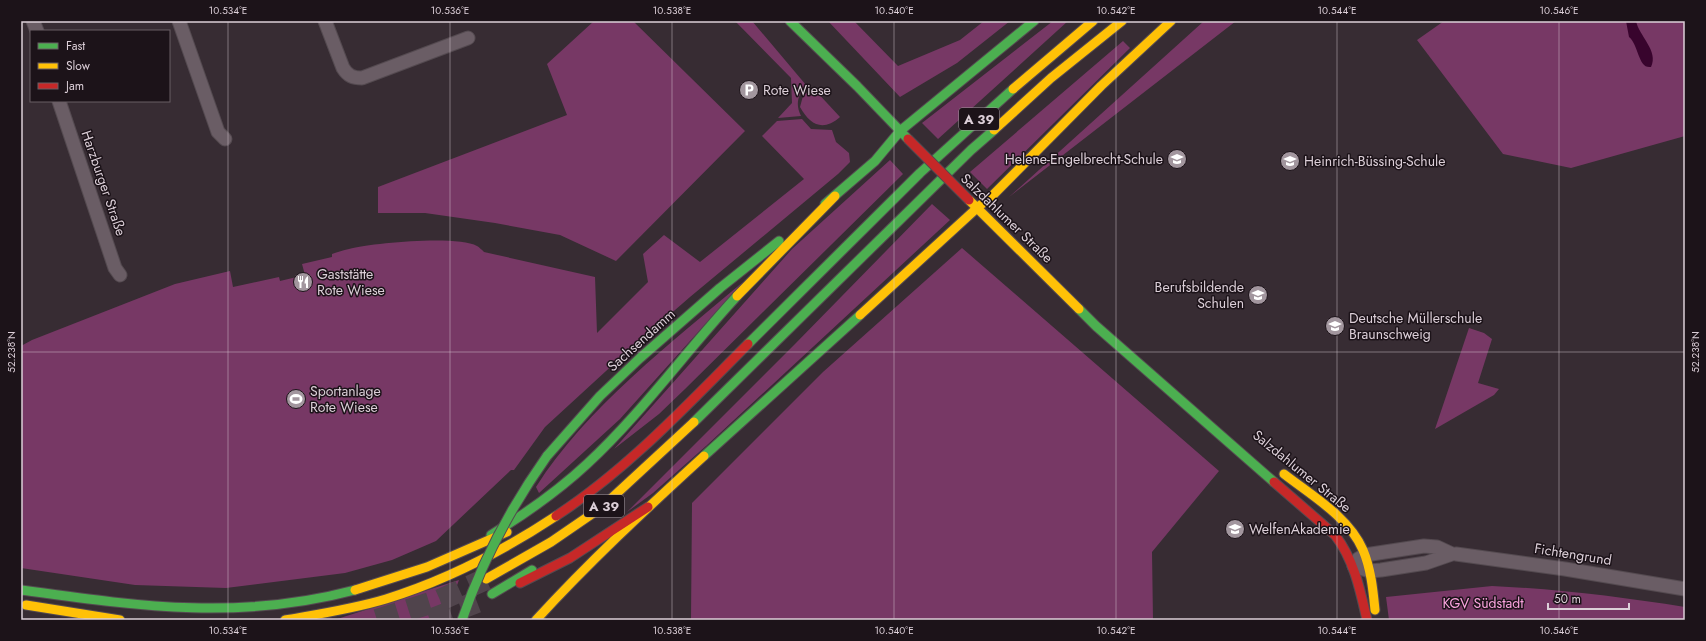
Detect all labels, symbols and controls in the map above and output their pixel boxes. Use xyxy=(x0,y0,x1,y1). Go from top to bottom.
text: 10.534°E xyxy=(209,3,247,18)
text: 10.536°E xyxy=(431,3,469,18)
text: 10.538°E xyxy=(653,3,691,18)
text: 10.540°E xyxy=(874,3,914,18)
text: 10.542°E xyxy=(1097,3,1135,18)
text: 10.544°E xyxy=(1317,3,1357,18)
text: 10.546°E xyxy=(1539,3,1579,18)
legend xyxy=(30,30,170,102)
text: Fast xyxy=(66,37,85,55)
text: Slow xyxy=(66,57,91,75)
text: Jam xyxy=(64,77,84,95)
parking icon: Rote Wiese xyxy=(738,79,760,101)
place label: Rote Wiese xyxy=(763,80,831,100)
road number: A 39 xyxy=(959,108,999,130)
street label: Harzburger Straße xyxy=(77,128,131,238)
school or university icon: Helene-Engelbrecht-Schule xyxy=(1166,148,1188,170)
place label: Helene-Engelbrecht-Schule xyxy=(1005,149,1163,169)
school or university icon: Heinrich-Büssing-Schule xyxy=(1279,150,1301,172)
place label: Heinrich-Büssing-Schule xyxy=(1304,151,1445,171)
street label: Salzdahlumer Straße xyxy=(956,169,1058,267)
place label: Gaststätte Rote Wiese xyxy=(317,264,385,300)
restaurant icon: Gaststätte Rote Wiese xyxy=(292,271,314,293)
place label: Berufsbildende Schulen xyxy=(1155,277,1244,313)
school or university icon: Berufsbildende Schulen xyxy=(1247,284,1269,306)
street label: Sachsendamm xyxy=(603,304,679,376)
place label: Deutsche Müllerschule Braunschweig xyxy=(1349,308,1482,344)
school or university icon: Deutsche Müllerschule Braunschweig xyxy=(1324,315,1346,337)
text: 52.238°N xyxy=(4,331,19,373)
text: 52.238°N xyxy=(1688,331,1703,373)
place label: Sportanlage Rote Wiese xyxy=(310,381,381,417)
sports icon: Sportanlage Rote Wiese xyxy=(285,388,307,410)
street label: Salzdahlumer Straße xyxy=(1248,425,1356,517)
road number: A 39 xyxy=(584,495,624,517)
school or university icon: WelfenAkademie xyxy=(1224,518,1246,540)
place label: WelfenAkademie xyxy=(1249,519,1350,539)
street label: Fichtengrund xyxy=(1533,538,1613,570)
scale bar xyxy=(1548,585,1629,611)
text: 50 m xyxy=(1554,590,1581,608)
park label: KGV Südstadt xyxy=(1442,593,1524,613)
text: 10.534°E xyxy=(209,623,247,638)
text: 10.536°E xyxy=(431,623,469,638)
text: 10.538°E xyxy=(653,623,691,638)
text: 10.540°E xyxy=(874,623,914,638)
text: 10.542°E xyxy=(1097,623,1135,638)
text: 10.544°E xyxy=(1317,623,1357,638)
text: 10.546°E xyxy=(1539,623,1579,638)

